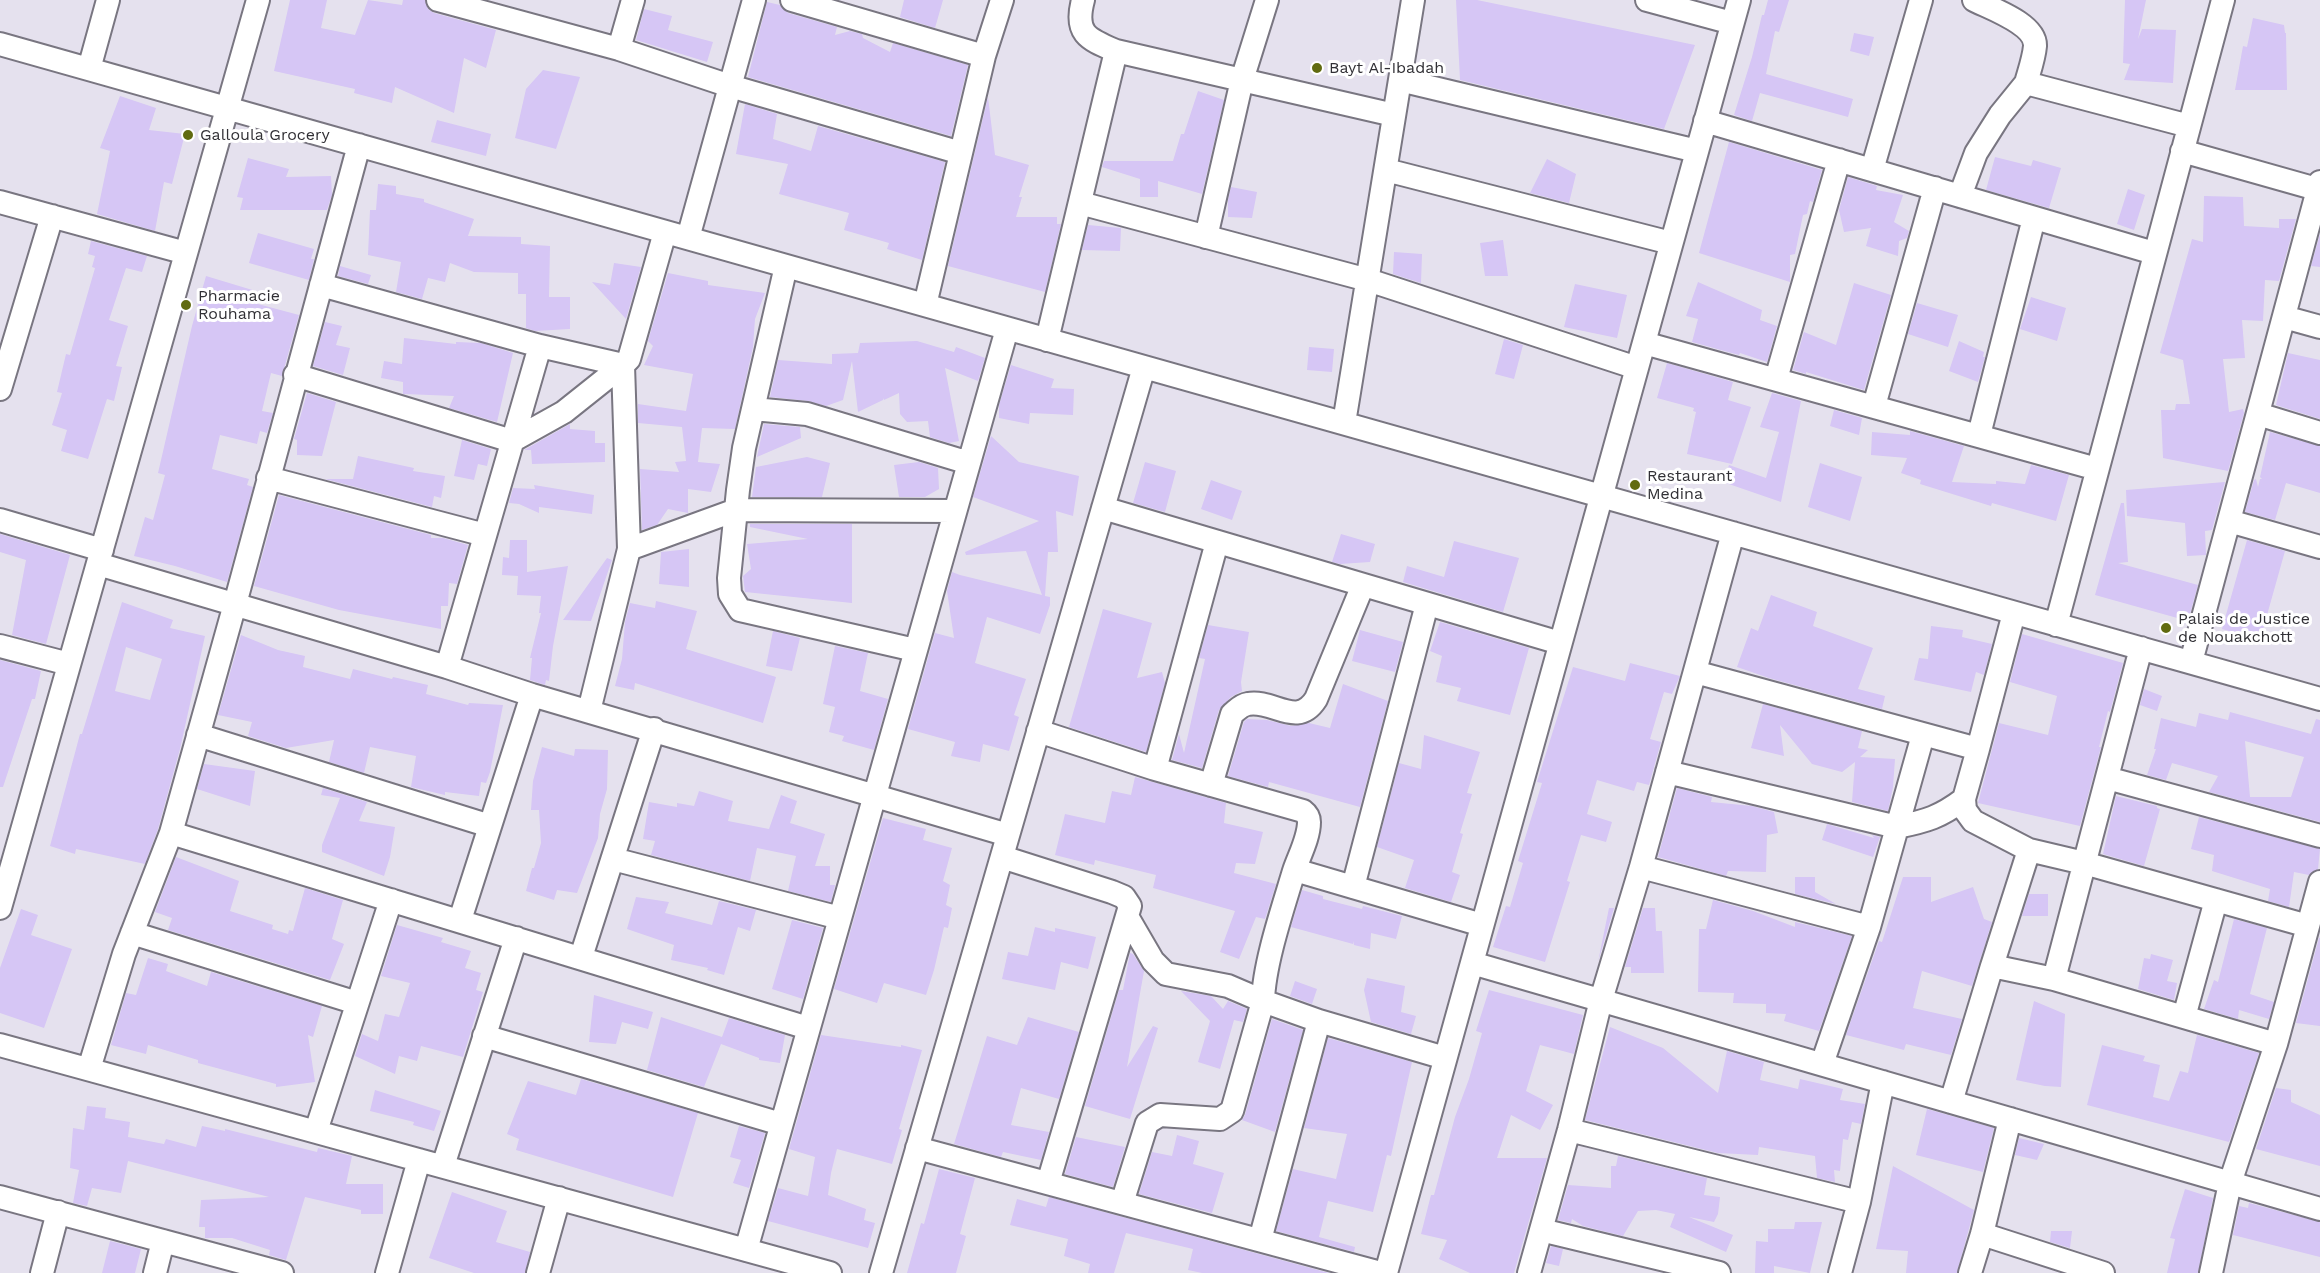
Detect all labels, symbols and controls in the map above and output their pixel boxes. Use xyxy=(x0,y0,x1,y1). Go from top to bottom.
place label: Bayt Al-Ibadah xyxy=(1329,58,1444,78)
marker: Bayt Al-Ibadah xyxy=(1310,61,1324,75)
place label: Galloula Grocery xyxy=(200,125,330,145)
marker: Galloula Grocery xyxy=(181,128,195,142)
place label: Pharmacie Rouhama xyxy=(198,286,280,324)
marker: Pharmacie Rouhama xyxy=(179,298,193,312)
place label: Restaurant Medina xyxy=(1647,466,1733,504)
marker: Restaurant Medina xyxy=(1628,478,1642,492)
place label: Palais de Justice de Nouakchott xyxy=(2178,609,2310,647)
marker: Palais de Justice de Nouakchott xyxy=(2159,621,2173,635)

